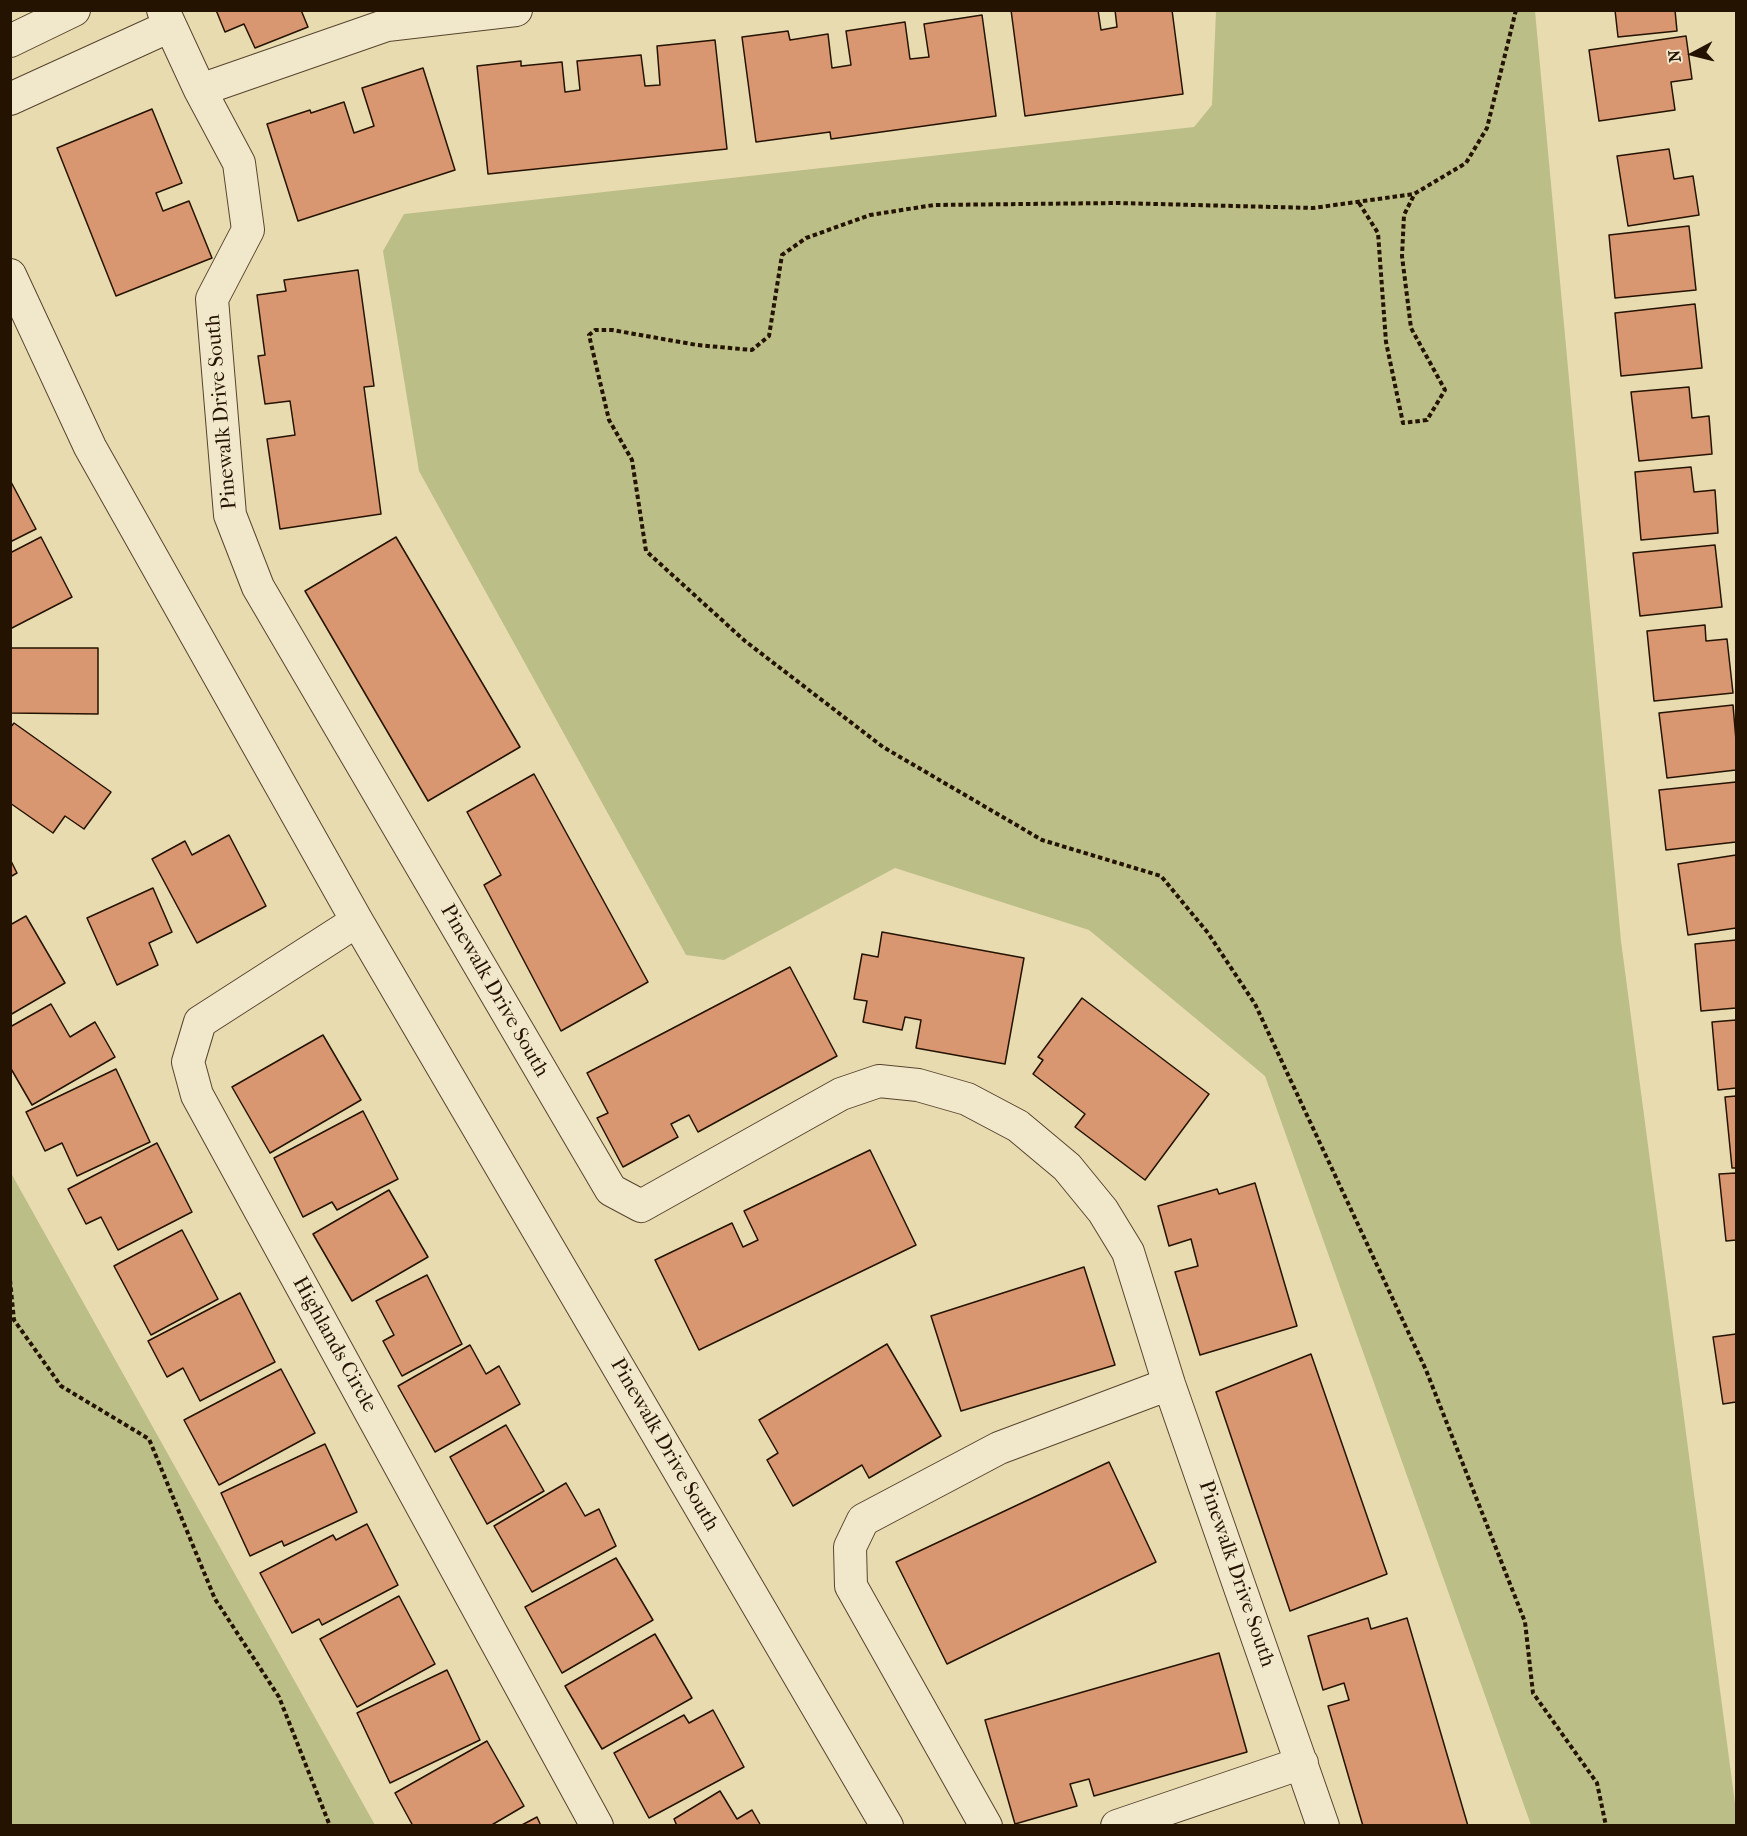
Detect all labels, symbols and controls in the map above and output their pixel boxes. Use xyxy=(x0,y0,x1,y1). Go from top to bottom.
north arrow xyxy=(1663,24,1723,84)
text: N xyxy=(1664,49,1685,63)
street label: Pinewalk Drive South xyxy=(201,313,243,511)
street label: Pinewalk Drive South xyxy=(434,900,554,1082)
street label: Highlands Circle xyxy=(286,1273,382,1417)
street label: Pinewalk Drive South xyxy=(604,1354,724,1536)
street label: Pinewalk Drive South xyxy=(1192,1477,1280,1671)

